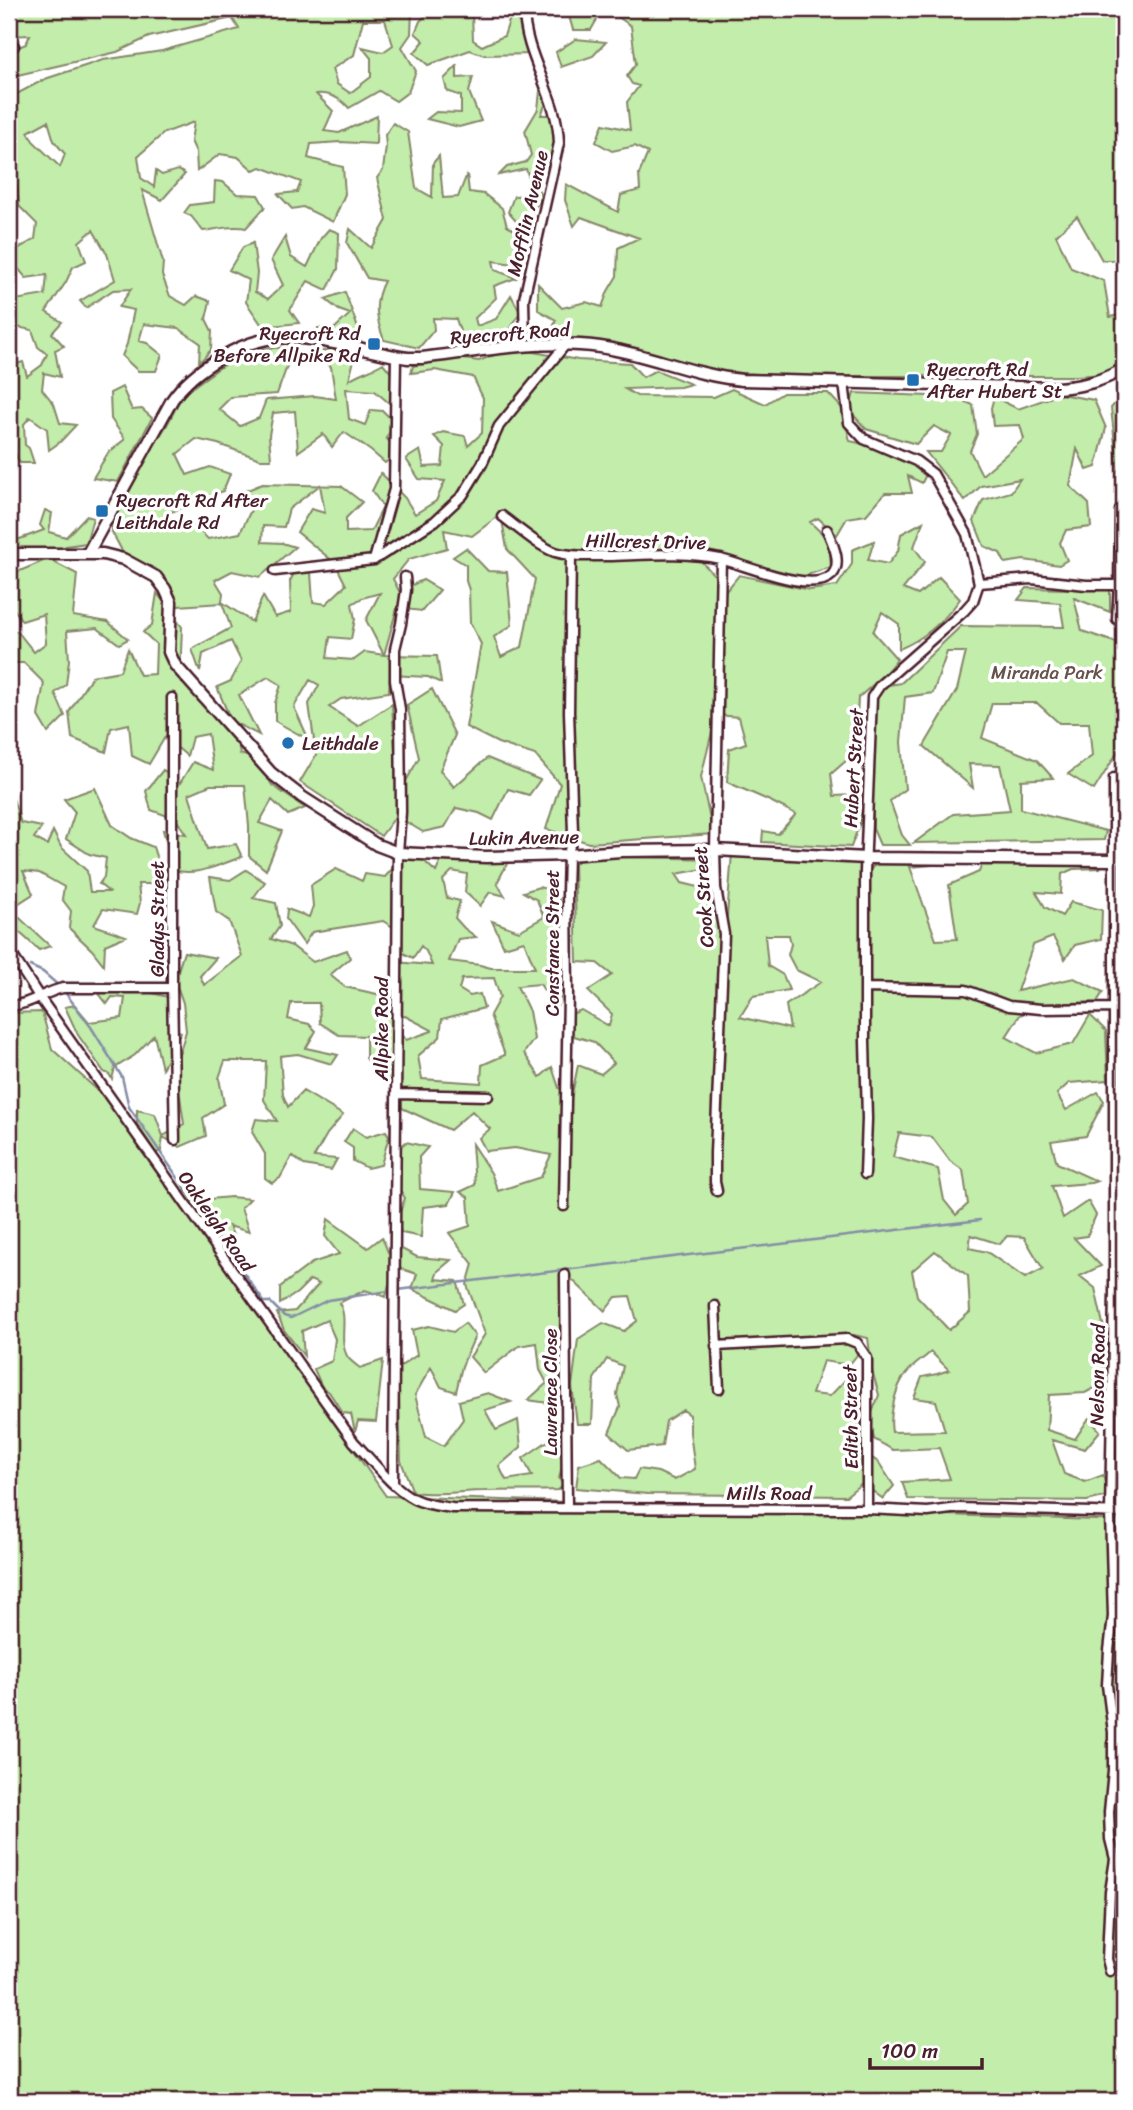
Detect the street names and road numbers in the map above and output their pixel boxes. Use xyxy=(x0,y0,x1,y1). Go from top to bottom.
street label: Mofflin Avenue xyxy=(497,147,558,279)
street label: Ryecroft Road xyxy=(449,313,573,354)
street label: Hillcrest Drive xyxy=(585,524,707,559)
street label: Hubert Street xyxy=(834,706,873,829)
street label: Lukin Avenue xyxy=(469,820,580,855)
street label: Cook Street xyxy=(684,845,723,949)
street label: Gladys Street xyxy=(141,861,174,977)
street label: Constance Street xyxy=(536,870,569,1016)
street label: Allpike Road xyxy=(365,976,398,1082)
street label: Oakleigh Road xyxy=(169,1164,264,1280)
street label: Nelson Road xyxy=(1080,1322,1115,1427)
street label: Lawrence Close xyxy=(534,1328,567,1456)
street label: Edith Street xyxy=(833,1363,868,1469)
street label: Mills Road xyxy=(726,1477,814,1510)

